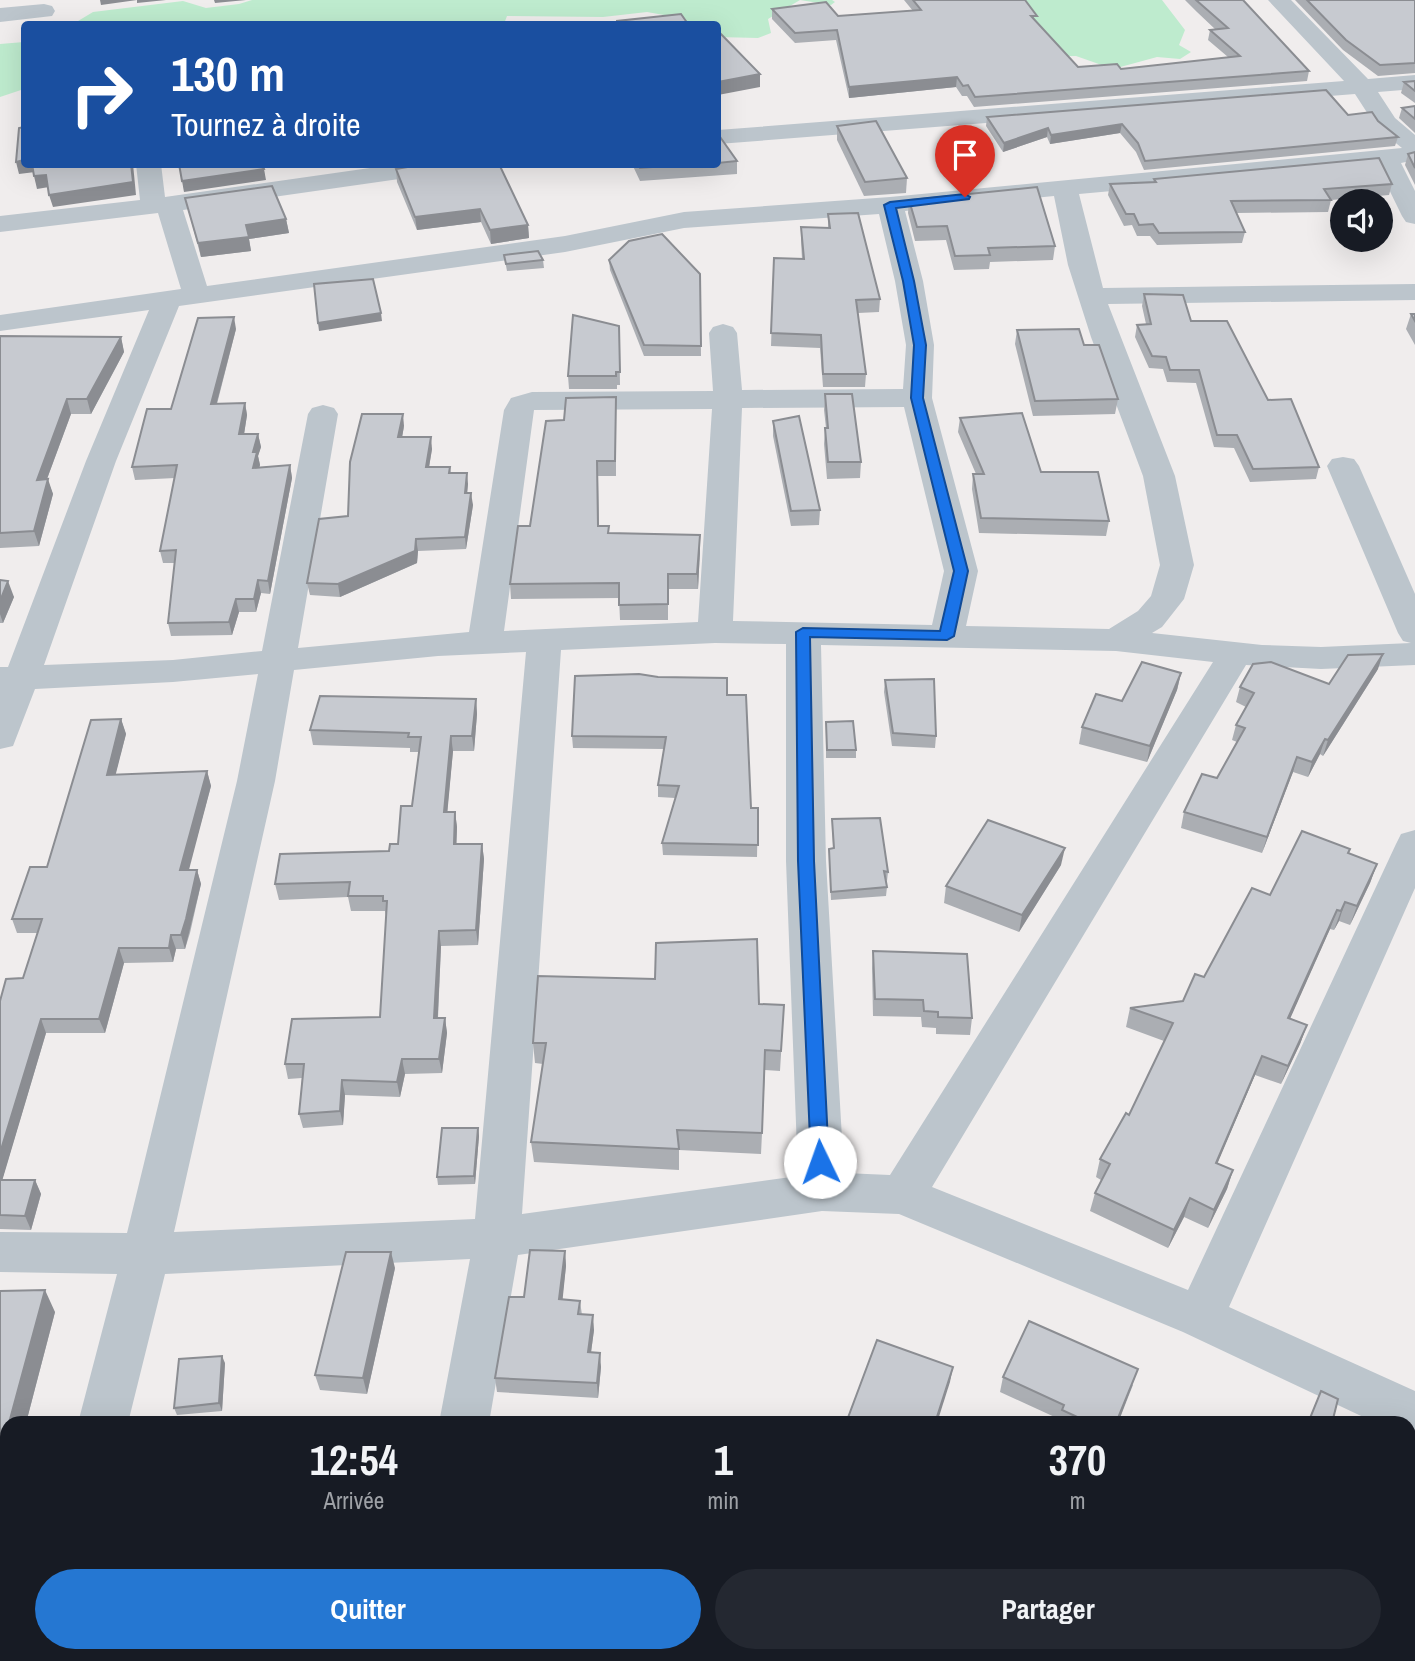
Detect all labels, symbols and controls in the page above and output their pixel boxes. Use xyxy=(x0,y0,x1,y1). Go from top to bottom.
text: 130 m xyxy=(171,40,285,106)
icon: right xyxy=(56,49,147,140)
text: Tournez à droite xyxy=(171,103,361,146)
pin xyxy=(935,125,995,197)
icon: arrive xyxy=(946,136,984,174)
map controls xyxy=(1330,189,1393,252)
button: sound xyxy=(1330,189,1393,252)
position arrow xyxy=(783,1125,857,1199)
text: 12:54 xyxy=(310,1432,398,1488)
text: 1 xyxy=(714,1432,733,1488)
text: 370 xyxy=(1049,1432,1106,1488)
text: Arrivée xyxy=(323,1485,384,1516)
text: min xyxy=(708,1485,739,1516)
text: m xyxy=(1070,1485,1085,1516)
button: Quitter xyxy=(35,1569,701,1649)
button: Partager xyxy=(715,1569,1381,1649)

